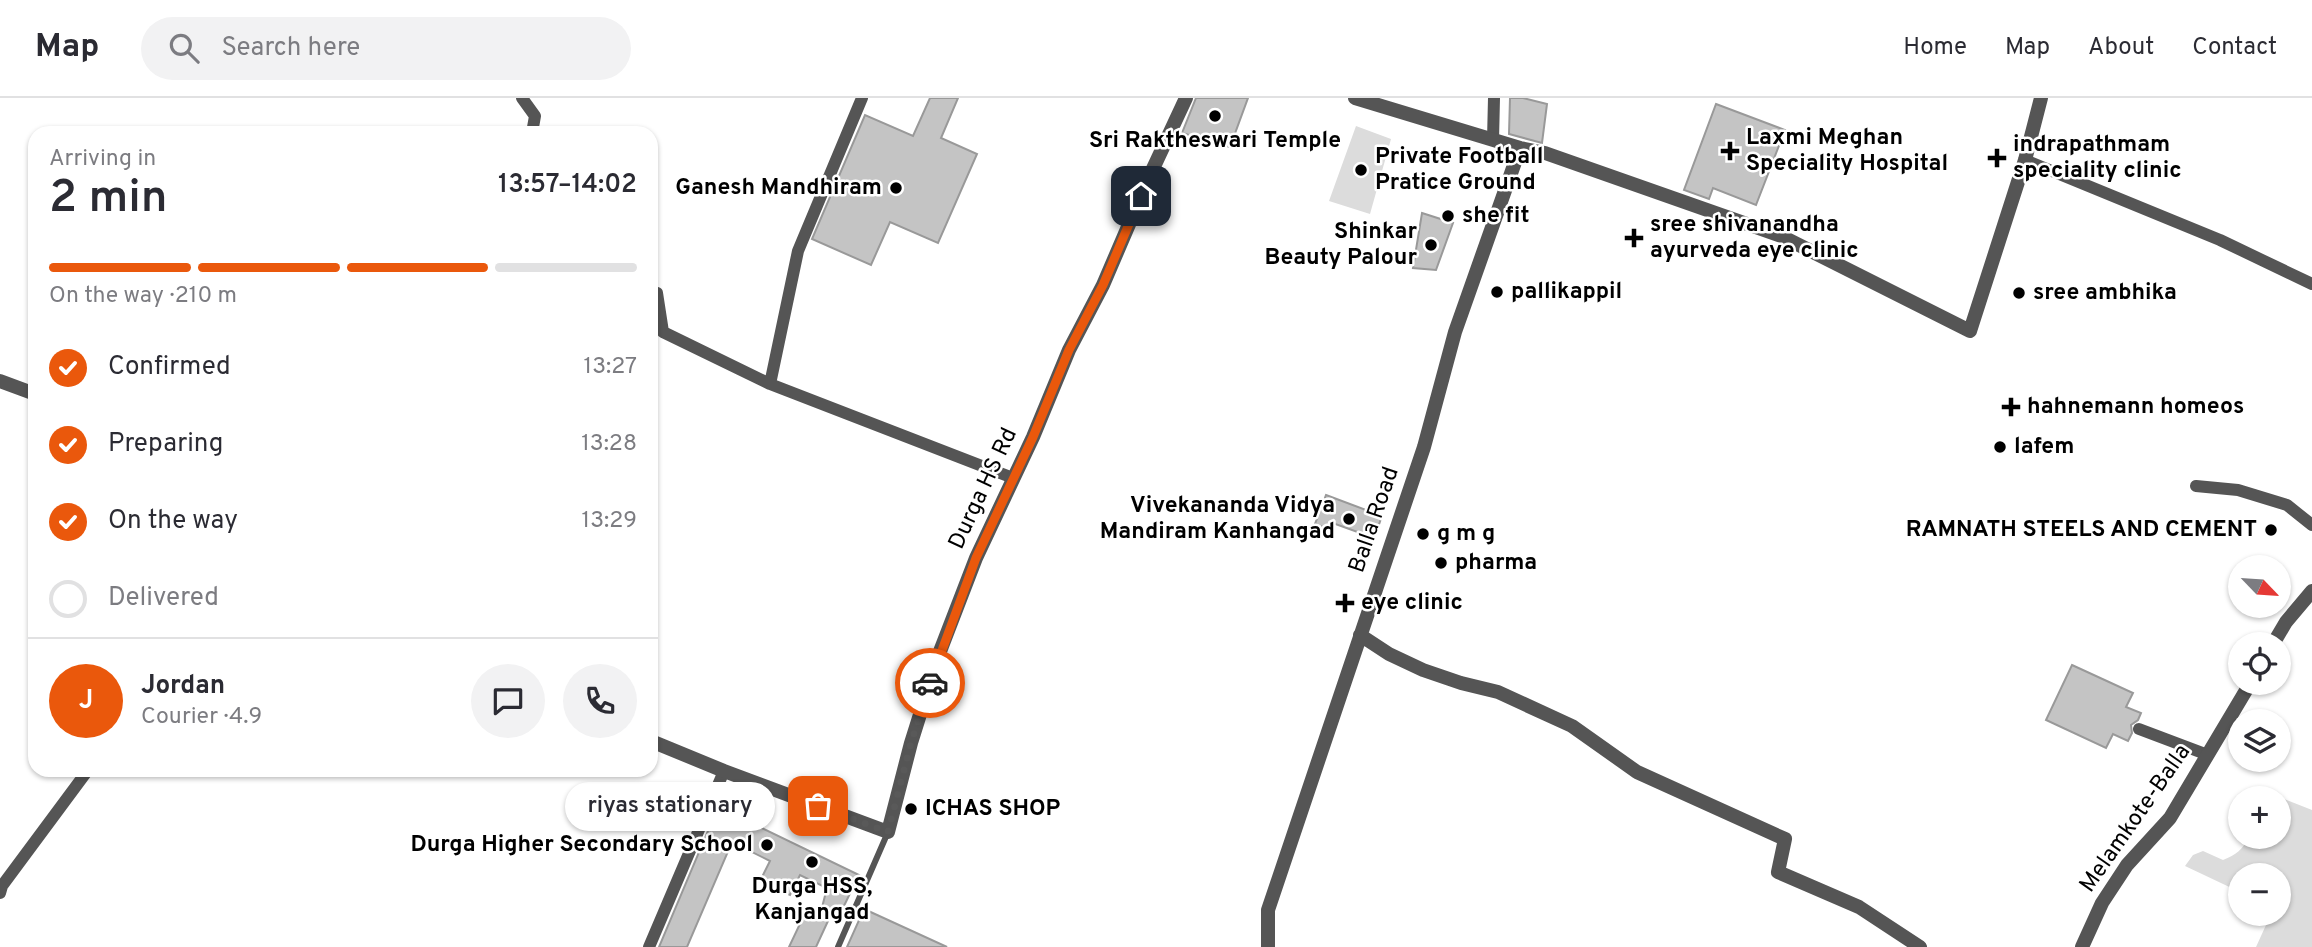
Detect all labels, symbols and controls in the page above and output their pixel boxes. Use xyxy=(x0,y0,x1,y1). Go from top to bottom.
search box xyxy=(141,17,631,80)
text: Map xyxy=(35,27,99,69)
icon: search xyxy=(165,29,203,67)
text: Search here xyxy=(221,32,360,65)
text: Home xyxy=(1903,33,1967,63)
text: Map xyxy=(2005,33,2050,63)
text: About xyxy=(2088,33,2154,63)
text: Contact xyxy=(2192,33,2277,63)
marker: Sri Raktheswari Temple xyxy=(1207,108,1223,124)
place label: Laxmi Meghan Speciality Hospital xyxy=(1746,124,1948,179)
place label: Sri Raktheswari Temple xyxy=(1089,127,1341,156)
place label: indrapathmam speciality clinic xyxy=(2013,131,2182,186)
marker: Laxmi Meghan Speciality Hospital xyxy=(1720,141,1740,161)
place label: Private Football Pratice Ground xyxy=(1375,143,1544,198)
text: Arriving in xyxy=(49,145,156,174)
marker: indrapathmam speciality clinic xyxy=(1987,148,2007,168)
marker: Private Football Pratice Ground xyxy=(1353,162,1369,178)
pin xyxy=(1111,166,1171,226)
text: 13:57–14:02 xyxy=(498,169,637,202)
text: 2 min xyxy=(49,170,168,229)
place label: Ganesh Mandhiram xyxy=(675,174,882,203)
icon: home xyxy=(1122,177,1160,215)
marker: Ganesh Mandhiram xyxy=(888,180,904,196)
place label: she fit xyxy=(1462,202,1529,231)
marker: she fit xyxy=(1440,208,1456,224)
place label: sree shivanandha ayurveda eye clinic xyxy=(1650,211,1859,266)
place label: Shinkar Beauty Palour xyxy=(1265,218,1417,273)
marker: sree shivanandha ayurveda eye clinic xyxy=(1624,228,1644,248)
marker: Shinkar Beauty Palour xyxy=(1423,237,1439,253)
place label: pallikappil xyxy=(1511,278,1622,307)
place label: sree ambhika xyxy=(2033,279,2177,308)
text: On the way · 210 m xyxy=(49,282,237,311)
marker: pallikappil xyxy=(1489,284,1505,300)
marker: sree ambhika xyxy=(2011,285,2027,301)
icon: check xyxy=(49,349,87,387)
text: Confirmed xyxy=(108,351,231,384)
text: 13:27 xyxy=(584,353,637,382)
place label: hahnemann homeos xyxy=(2027,393,2244,422)
marker: hahnemann homeos xyxy=(2001,397,2021,417)
street label: Durga HS Rd xyxy=(943,424,1025,554)
icon: check xyxy=(49,426,87,464)
text: Preparing xyxy=(108,428,223,461)
text: 13:28 xyxy=(581,430,637,459)
place label: lafem xyxy=(2014,433,2074,462)
marker: lafem xyxy=(1992,439,2008,455)
street label: Balla Road xyxy=(1343,463,1407,577)
place label: Vivekananda Vidya Mandiram Kanhangad xyxy=(1100,492,1335,547)
icon: check xyxy=(49,503,87,541)
text: On the way xyxy=(108,505,238,538)
text: 13:29 xyxy=(582,507,637,536)
marker: Vivekananda Vidya Mandiram Kanhangad xyxy=(1341,511,1357,527)
place label: RAMNATH STEELS AND CEMENT xyxy=(1906,516,2257,545)
place label: g m g xyxy=(1437,520,1495,549)
marker: RAMNATH STEELS AND CEMENT xyxy=(2263,522,2279,538)
marker: g m g xyxy=(1415,526,1431,542)
place label: pharma xyxy=(1455,549,1537,578)
marker: pharma xyxy=(1433,555,1449,571)
north arrow xyxy=(2228,555,2291,618)
map controls xyxy=(2228,555,2291,926)
text: Delivered xyxy=(108,582,219,615)
place label: eye clinic xyxy=(1361,589,1463,618)
marker: eye clinic xyxy=(1335,593,1355,613)
button: locate xyxy=(2228,632,2291,695)
courier xyxy=(895,648,965,718)
button: chat xyxy=(471,664,545,738)
button: phone xyxy=(563,664,637,738)
icon: car xyxy=(911,664,949,702)
text: Jordan xyxy=(141,670,225,703)
text: J xyxy=(79,685,93,718)
text: Courier · 4.9 xyxy=(141,703,262,732)
button: layers xyxy=(2228,709,2291,772)
street label: Melamkote-Balla xyxy=(2074,739,2198,899)
pin xyxy=(788,776,848,836)
callout: riyas stationary xyxy=(566,782,776,830)
button: + xyxy=(2228,786,2291,849)
icon: bag xyxy=(799,787,837,825)
text: riyas stationary xyxy=(587,792,753,821)
place label: ICHAS SHOP xyxy=(925,795,1061,824)
marker: ICHAS SHOP xyxy=(903,801,919,817)
place label: Durga Higher Secondary School xyxy=(410,831,753,860)
marker: Durga Higher Secondary School xyxy=(759,837,775,853)
marker: Durga HSS, Kanjangad xyxy=(804,854,820,870)
button: − xyxy=(2228,863,2291,926)
place label: Durga HSS, Kanjangad xyxy=(752,873,872,928)

